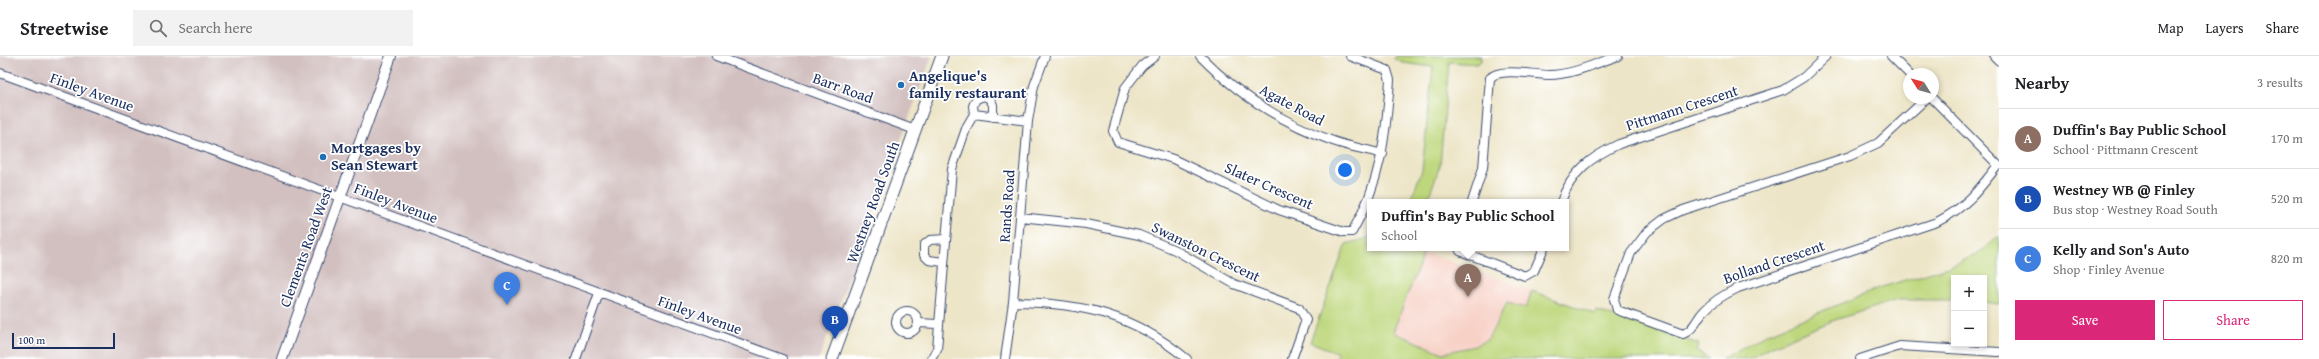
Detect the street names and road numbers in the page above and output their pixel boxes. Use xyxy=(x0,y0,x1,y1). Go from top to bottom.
street label: Finley Avenue xyxy=(47,67,137,116)
street label: Barr Road xyxy=(810,67,876,108)
street label: Agate Road xyxy=(1256,79,1328,130)
street label: Pittmann Crescent xyxy=(1623,79,1741,136)
street label: Westney Road South xyxy=(841,137,905,266)
street label: Slater Crescent xyxy=(1222,157,1317,215)
street label: Rands Road xyxy=(993,169,1020,243)
street label: Finley Avenue xyxy=(351,177,441,228)
street label: Clements Road West xyxy=(274,183,337,310)
street label: Swanston Crescent xyxy=(1148,216,1265,287)
street label: Bolland Crescent xyxy=(1720,234,1828,289)
street label: Finley Avenue xyxy=(655,290,745,339)

